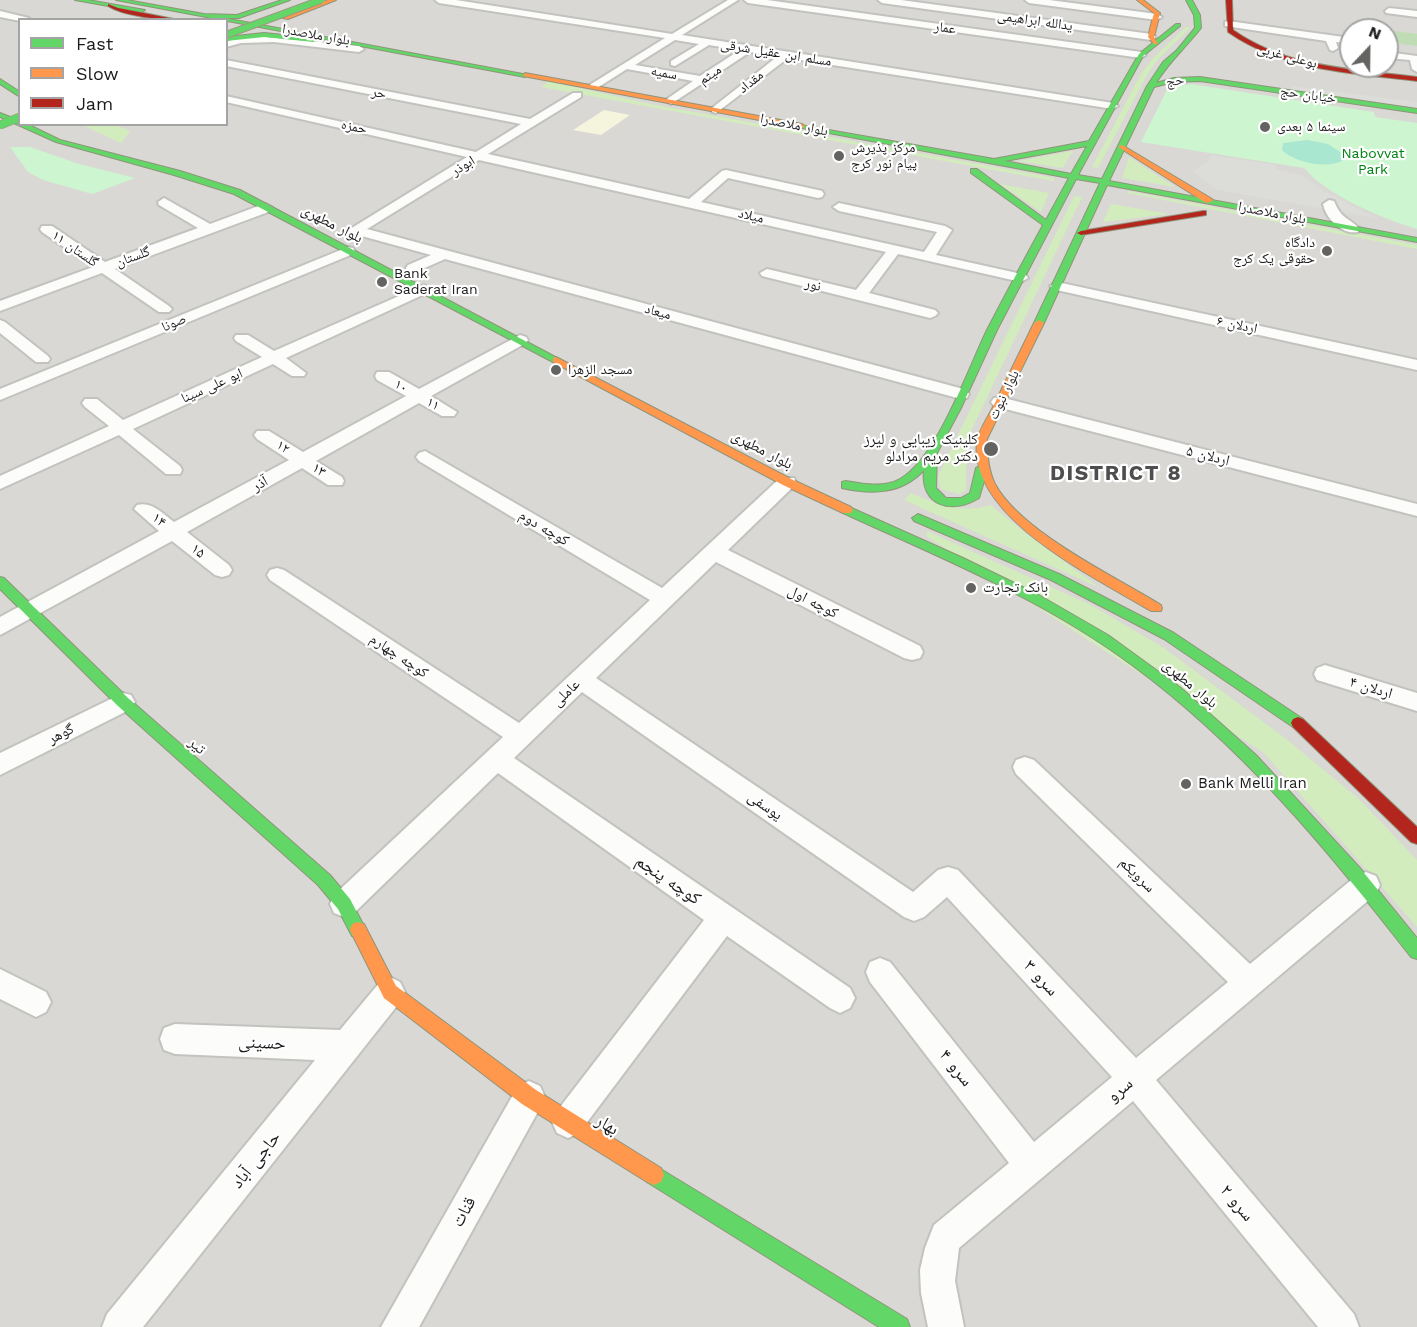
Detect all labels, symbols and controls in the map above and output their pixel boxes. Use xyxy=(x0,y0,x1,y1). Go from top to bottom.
street label: یدالله ابراهیمی xyxy=(996,7,1074,35)
legend xyxy=(18,18,228,126)
street label: عمار xyxy=(933,18,957,38)
north arrow xyxy=(1339,18,1399,78)
street label: بلوار ملاصدرا xyxy=(281,21,351,49)
text: N xyxy=(1366,22,1384,44)
text: Fast xyxy=(76,33,113,54)
street label: مسلم ابن عقیل شرقی xyxy=(719,36,833,70)
street label: بوعلی غربی xyxy=(1255,40,1319,72)
street label: میثم xyxy=(695,61,725,89)
street label: سمیه xyxy=(650,62,678,84)
text: Slow xyxy=(76,63,119,84)
street label: مقداد xyxy=(735,67,767,97)
street label: حج xyxy=(1165,72,1185,90)
street label: حر xyxy=(370,83,388,103)
street label: خیابان حج xyxy=(1279,83,1337,107)
text: Jam xyxy=(76,93,113,114)
street label: بلوار ملاصدرا xyxy=(759,110,829,140)
street label: حمزه xyxy=(340,116,368,138)
place label: سینما ۵ بعدی xyxy=(1277,119,1345,135)
marker: سینما ۵ بعدی xyxy=(1258,120,1272,134)
place label: مرکز پذیرش پیام نور کرج xyxy=(851,140,917,172)
park label: Nabovvat Park xyxy=(1341,146,1405,178)
marker: مرکز پذیرش پیام نور کرج xyxy=(832,149,846,163)
street label: ابوذر xyxy=(448,152,478,180)
street label: بلوار ملاصدرا xyxy=(1237,198,1307,228)
street label: بلوار مطهری xyxy=(298,201,366,247)
street label: میلاد xyxy=(737,205,765,227)
street label: گلستان ۱۱ xyxy=(49,227,101,271)
place label: دادگاه حقوقی یک کرج xyxy=(1233,235,1315,268)
street label: گلستان xyxy=(114,243,152,271)
marker: دادگاه حقوقی یک کرج xyxy=(1320,244,1334,258)
place label: Bank Saderat Iran xyxy=(394,266,478,298)
marker: Bank Saderat Iran xyxy=(375,275,389,289)
street label: نور xyxy=(803,275,823,295)
street label: میعاد xyxy=(643,300,673,324)
street label: صونا xyxy=(159,310,189,336)
street label: اردلان ۶ xyxy=(1215,313,1259,337)
place label: مسجد الزهرا xyxy=(568,362,632,378)
marker: مسجد الزهرا xyxy=(549,363,563,377)
street label: ابو علی سینا xyxy=(179,365,245,407)
street label: بلوار نبوت xyxy=(985,368,1023,422)
street label: ۱۰ xyxy=(391,376,411,396)
street label: ۱۱ xyxy=(423,394,443,414)
street label: بلوار مطهری xyxy=(728,426,796,474)
place label: کلینیک زیبایی و لیرز دکتر مریم مرادلو xyxy=(864,431,978,466)
street label: ۱۲ xyxy=(273,437,293,457)
marker: کلینیک زیبایی و لیرز دکتر مریم مرادلو xyxy=(982,440,1000,458)
street label: اردلان ۵ xyxy=(1184,442,1232,470)
street label: ۱۳ xyxy=(308,459,330,481)
district label: DISTRICT 8 xyxy=(1050,461,1182,487)
street label: آذر xyxy=(249,472,271,496)
street label: کوچه دوم xyxy=(516,506,572,550)
street label: ۱۴ xyxy=(148,509,170,531)
street label: ۱۵ xyxy=(187,540,209,562)
place label: بانک تجارت xyxy=(983,579,1048,597)
marker: بانک تجارت xyxy=(964,581,978,595)
street label: کوچه اول xyxy=(785,582,841,622)
street label: کوچه چهارم xyxy=(366,630,432,682)
street label: بلوار مطهری xyxy=(1159,656,1221,712)
street label: اردلان ۴ xyxy=(1347,673,1395,703)
street label: عاملی xyxy=(548,675,584,711)
street label: گوهر xyxy=(45,720,77,748)
street label: تیر xyxy=(185,734,209,758)
place label: Bank Melli Iran xyxy=(1198,775,1307,793)
marker: Bank Melli Iran xyxy=(1179,777,1193,791)
street label: یوسفی xyxy=(744,788,786,824)
street label: کوچه پنجم xyxy=(631,850,705,910)
street label: سرویکم xyxy=(1115,854,1159,896)
street label: سرو ۳ xyxy=(1019,955,1063,1001)
street label: حسینی xyxy=(238,1031,286,1055)
street label: سرو ۴ xyxy=(934,1045,978,1091)
street label: سرو xyxy=(1103,1073,1137,1107)
street label: بهار xyxy=(591,1110,623,1140)
street label: حاجی آباد xyxy=(226,1127,286,1193)
street label: سرو ۲ xyxy=(1215,1180,1259,1226)
street label: قنات xyxy=(447,1193,481,1231)

